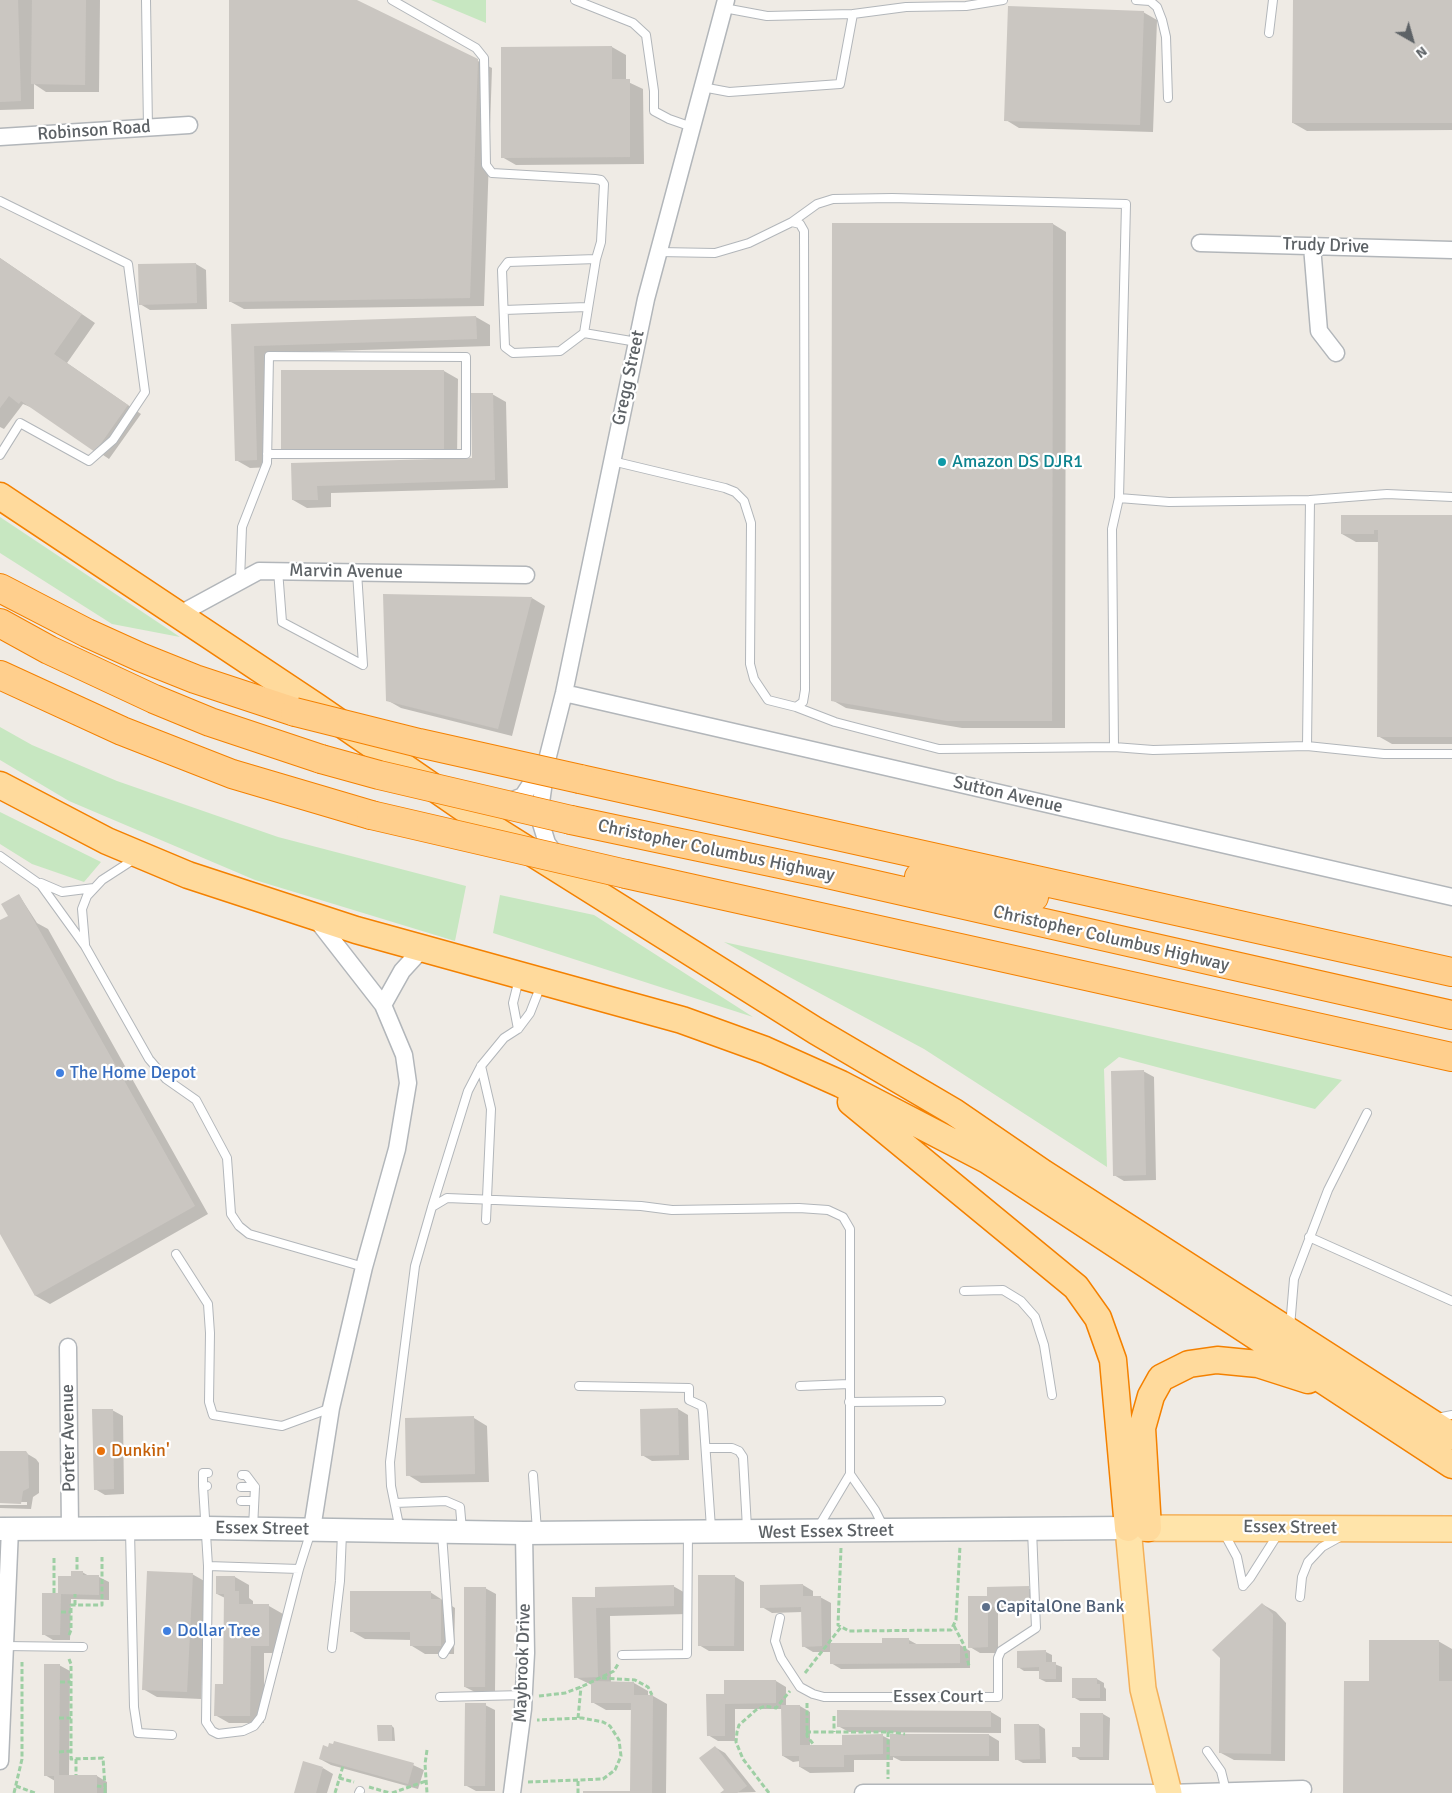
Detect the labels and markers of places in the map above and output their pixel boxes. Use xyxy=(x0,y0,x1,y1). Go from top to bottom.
place label: Amazon DS DJR1 xyxy=(952,451,1083,473)
marker: Amazon DS DJR1 xyxy=(936,456,948,468)
place label: The Home Depot xyxy=(70,1062,196,1084)
marker: The Home Depot xyxy=(54,1067,66,1079)
place label: Dunkin' xyxy=(111,1440,170,1462)
marker: Dunkin' xyxy=(95,1445,107,1457)
place label: CapitalOne Bank xyxy=(996,1596,1124,1618)
marker: CapitalOne Bank xyxy=(980,1601,992,1613)
place label: Dollar Tree xyxy=(177,1620,260,1642)
marker: Dollar Tree xyxy=(161,1625,173,1637)

